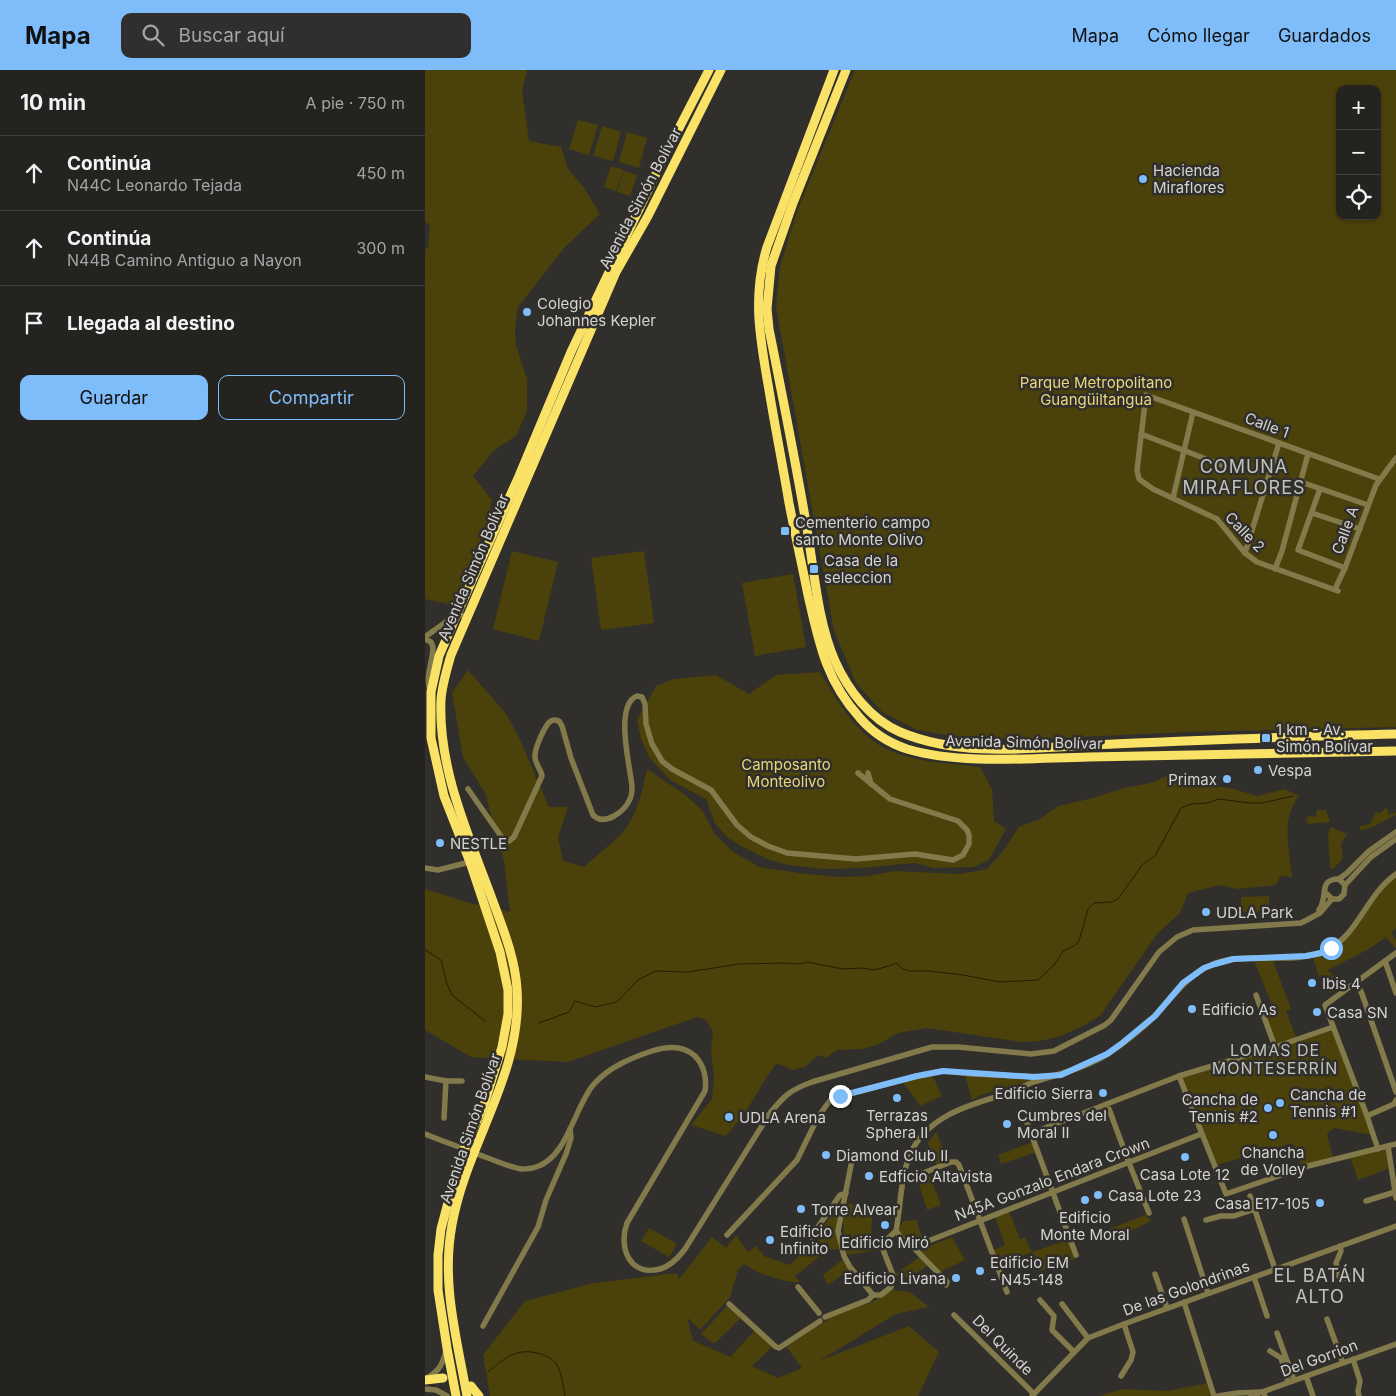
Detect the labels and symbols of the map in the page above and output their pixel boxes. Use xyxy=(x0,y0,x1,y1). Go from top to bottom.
street label: Avenida Simón Bolívar xyxy=(595,124,686,272)
place label: Hacienda Miraflores xyxy=(1153,161,1225,197)
marker: Hacienda Miraflores xyxy=(1137,173,1149,185)
place label: Colegio Johannes Kepler xyxy=(537,294,656,330)
marker: Colegio Johannes Kepler xyxy=(521,306,533,318)
park label: Parque Metropolitano Guangüiltangua xyxy=(1020,373,1172,409)
street label: Calle 1 xyxy=(1242,408,1292,442)
district label: COMUNA MIRAFLORES xyxy=(1182,456,1306,498)
street label: Avenida Simón Bolívar xyxy=(433,490,513,643)
street label: Calle A xyxy=(1328,503,1362,557)
street label: Calle 2 xyxy=(1221,508,1269,556)
place label: Cementerio campo santo Monte Olivo xyxy=(795,513,930,549)
marker: Cementerio campo santo Monte Olivo xyxy=(779,525,791,537)
place label: Casa de la seleccion xyxy=(824,551,898,587)
marker: Casa de la seleccion xyxy=(808,563,820,575)
place label: 1 km - Av. Simón Bolívar xyxy=(1276,720,1373,756)
street label: Avenida Simón Bolívar xyxy=(945,731,1103,753)
marker: 1 km - Av. Simón Bolívar xyxy=(1260,732,1272,744)
park label: Camposanto Monteolivo xyxy=(741,755,831,791)
place label: Vespa xyxy=(1268,761,1312,780)
marker: Vespa xyxy=(1252,764,1264,776)
place label: Primax xyxy=(1168,770,1217,789)
marker: Primax xyxy=(1221,773,1233,785)
place label: NESTLE xyxy=(450,834,507,853)
marker: NESTLE xyxy=(434,837,446,849)
place label: UDLA Park xyxy=(1216,903,1294,922)
marker: UDLA Park xyxy=(1200,906,1212,918)
route start xyxy=(1320,937,1343,960)
place label: Ibis 4 xyxy=(1322,974,1361,993)
marker: Ibis 4 xyxy=(1306,977,1318,989)
place label: Edificio As xyxy=(1202,1000,1277,1019)
marker: Edificio As xyxy=(1186,1003,1198,1015)
place label: Casa SN xyxy=(1327,1003,1388,1022)
marker: Casa SN xyxy=(1311,1006,1323,1018)
district label: LOMAS DE MONTESERRÍN xyxy=(1212,1040,1338,1078)
street label: Avenida Simón Bolívar xyxy=(435,1050,505,1206)
place label: Edificio Sierra xyxy=(995,1084,1093,1103)
route end xyxy=(829,1085,852,1108)
place label: Cancha de Tennis #1 xyxy=(1290,1085,1366,1121)
marker: Edificio Sierra xyxy=(1097,1087,1109,1099)
place label: Cancha de Tennis #2 xyxy=(1182,1090,1258,1126)
marker: Terrazas Sphera II xyxy=(891,1092,903,1104)
marker: Cancha de Tennis #1 xyxy=(1274,1097,1286,1109)
marker: Cancha de Tennis #2 xyxy=(1262,1102,1274,1114)
place label: Terrazas Sphera II xyxy=(866,1106,928,1142)
place label: Cumbres del Moral II xyxy=(1017,1106,1107,1142)
place label: UDLA Arena xyxy=(739,1108,826,1127)
marker: UDLA Arena xyxy=(723,1111,735,1123)
marker: Cumbres del Moral II xyxy=(1001,1118,1013,1130)
marker: Chancha de Volley xyxy=(1267,1129,1279,1141)
street label: N45A Gonzalo Endara Crown xyxy=(952,1133,1152,1225)
place label: Chancha de Volley xyxy=(1241,1143,1306,1179)
place label: Diamond Club II xyxy=(836,1146,948,1165)
marker: Diamond Club II xyxy=(820,1149,832,1161)
marker: Casa Lote 12 xyxy=(1179,1151,1191,1163)
place label: Casa Lote 12 xyxy=(1140,1165,1230,1184)
place label: Edficio Altavista xyxy=(879,1167,993,1186)
marker: Edficio Altavista xyxy=(863,1170,875,1182)
place label: Casa Lote 23 xyxy=(1108,1186,1202,1205)
marker: Casa Lote 23 xyxy=(1092,1189,1104,1201)
marker: Edificio Monte Moral xyxy=(1079,1194,1091,1206)
place label: Casa E17-105 xyxy=(1215,1194,1310,1213)
marker: Casa E17-105 xyxy=(1314,1197,1326,1209)
place label: Torre Alvear xyxy=(811,1200,898,1219)
marker: Torre Alvear xyxy=(795,1203,807,1215)
place label: Edificio Monte Moral xyxy=(1040,1208,1130,1244)
marker: Edificio Miró xyxy=(879,1219,891,1231)
place label: Edificio Infinito xyxy=(780,1222,832,1258)
place label: Edificio Miró xyxy=(841,1233,929,1252)
marker: Edificio Infinito xyxy=(764,1234,776,1246)
place label: Edificio EM - N45-148 xyxy=(990,1253,1069,1289)
street label: De las Golondrinas xyxy=(1120,1256,1252,1320)
district label: EL BATÁN ALTO xyxy=(1274,1264,1366,1307)
marker: Edificio EM - N45-148 xyxy=(974,1265,986,1277)
place label: Edificio Livana xyxy=(843,1269,946,1288)
marker: Edificio Livana xyxy=(950,1272,962,1284)
street label: Del Quinde xyxy=(969,1311,1037,1379)
street label: Del Gorrion xyxy=(1278,1335,1360,1381)

